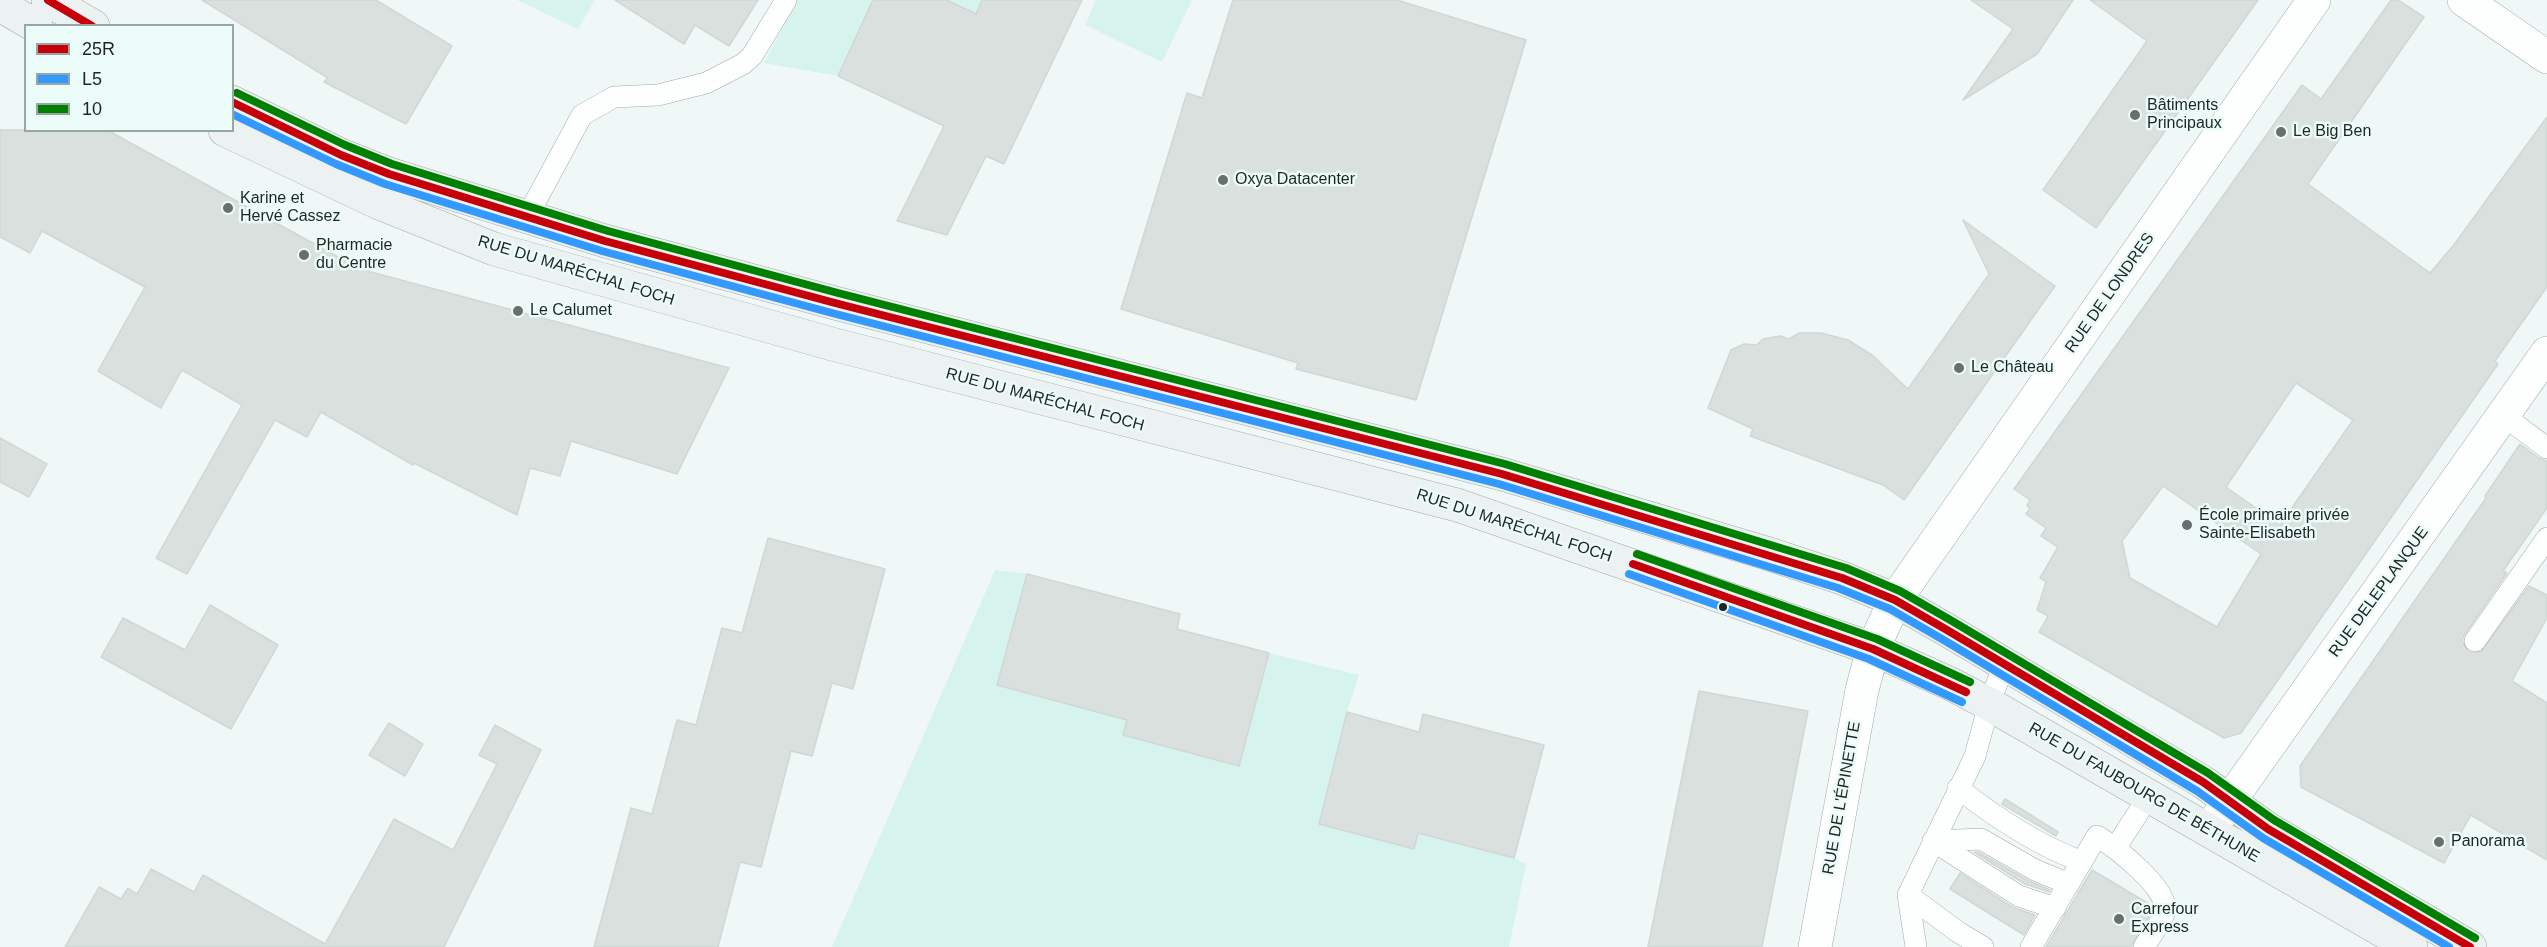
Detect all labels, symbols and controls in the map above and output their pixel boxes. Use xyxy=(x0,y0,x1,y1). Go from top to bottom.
legend xyxy=(24,24,234,132)
text: 25R xyxy=(82,39,115,59)
text: L5 xyxy=(82,69,102,89)
place label: Bâtiments Principaux xyxy=(2147,96,2222,134)
text: 10 xyxy=(82,99,102,119)
marker: Bâtiments Principaux xyxy=(2128,108,2142,122)
place label: Le Big Ben xyxy=(2293,122,2371,142)
marker: Le Big Ben xyxy=(2274,125,2288,139)
place label: Oxya Datacenter xyxy=(1235,170,1355,190)
marker: Oxya Datacenter xyxy=(1216,173,1230,187)
place label: Karine et Hervé Cassez xyxy=(240,189,340,227)
marker: Karine et Hervé Cassez xyxy=(221,201,235,215)
street label: RUE DE LONDRES xyxy=(2061,229,2159,357)
street label: RUE DU MARÉCHAL FOCH xyxy=(475,232,677,310)
place label: Pharmacie du Centre xyxy=(316,236,392,274)
marker: Pharmacie du Centre xyxy=(297,248,311,262)
place label: Le Calumet xyxy=(530,301,612,321)
marker: Le Calumet xyxy=(511,304,525,318)
place label: Le Château xyxy=(1971,358,2054,378)
marker: Le Château xyxy=(1952,361,1966,375)
street label: RUE DU MARÉCHAL FOCH xyxy=(944,364,1146,436)
street label: RUE DU MARÉCHAL FOCH xyxy=(1414,485,1614,567)
place label: École primaire privée Sainte-Elisabeth xyxy=(2199,506,2349,544)
marker: École primaire privée Sainte-Elisabeth xyxy=(2180,518,2194,532)
street label: RUE DELEPLANQUE xyxy=(2325,523,2433,661)
unlabelled marker xyxy=(1717,601,1729,613)
street label: RUE DU FAUBOURG DE BÉTHUNE xyxy=(2025,719,2263,867)
street label: RUE DE L'ÉPINETTE xyxy=(1819,720,1865,876)
place label: Panorama xyxy=(2451,832,2525,852)
marker: Panorama xyxy=(2432,835,2446,849)
place label: Carrefour Express xyxy=(2131,900,2199,938)
marker: Carrefour Express xyxy=(2112,912,2126,926)

